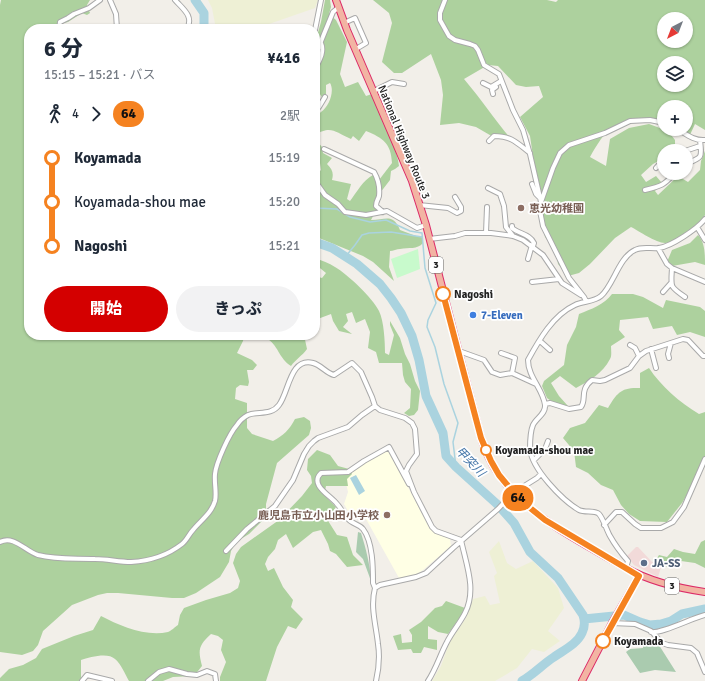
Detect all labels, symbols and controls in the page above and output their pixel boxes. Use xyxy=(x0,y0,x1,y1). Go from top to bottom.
north arrow xyxy=(657,12,693,48)
map controls xyxy=(657,12,693,180)
text: 6 分 xyxy=(44,35,83,62)
text: ¥416 xyxy=(268,49,300,67)
button: layers xyxy=(657,56,693,92)
text: 15:15 – 15:21 · バス xyxy=(44,67,155,83)
street label: National Highway Route 3 xyxy=(375,83,433,201)
button: + xyxy=(657,100,693,136)
icon: walk xyxy=(44,103,66,125)
icon: forward xyxy=(85,103,107,125)
text: 64 xyxy=(121,105,136,122)
text: 4 xyxy=(72,106,79,122)
text: 2駅 xyxy=(280,108,300,124)
button: − xyxy=(657,144,693,180)
text: Koyamada xyxy=(74,149,141,167)
text: 15:19 xyxy=(268,150,300,166)
text: Koyamada-shou mae xyxy=(74,193,206,211)
text: 15:20 xyxy=(268,194,300,210)
place label: 恵光幼稚園 xyxy=(529,202,584,215)
marker: 恵光幼稚園 xyxy=(516,203,526,213)
text: Nagoshi xyxy=(74,237,127,255)
text: 15:21 xyxy=(268,238,300,254)
road number: 3 xyxy=(429,257,443,273)
button: 開始 xyxy=(44,286,168,332)
button: きっぷ xyxy=(176,286,300,332)
marker: Nagoshi xyxy=(435,286,451,302)
place label: Nagoshi xyxy=(454,288,493,301)
place label: 7-Eleven xyxy=(481,309,523,322)
marker: 7-Eleven xyxy=(468,310,478,320)
water label: 甲突川 xyxy=(452,444,489,482)
marker: Koyamada-shou mae xyxy=(480,444,492,456)
place label: Koyamada-shou mae xyxy=(495,444,594,457)
line badge: 64 xyxy=(500,485,536,511)
text: 64 xyxy=(510,489,526,506)
place label: 鹿児島市立小山田小学校 xyxy=(258,509,379,522)
marker: 鹿児島市立小山田小学校 xyxy=(382,510,392,520)
place label: JA-SS xyxy=(652,557,680,570)
marker: JA-SS xyxy=(639,558,649,568)
road number: 3 xyxy=(665,578,679,594)
marker: Koyamada xyxy=(595,633,611,649)
place label: Koyamada xyxy=(614,635,664,648)

